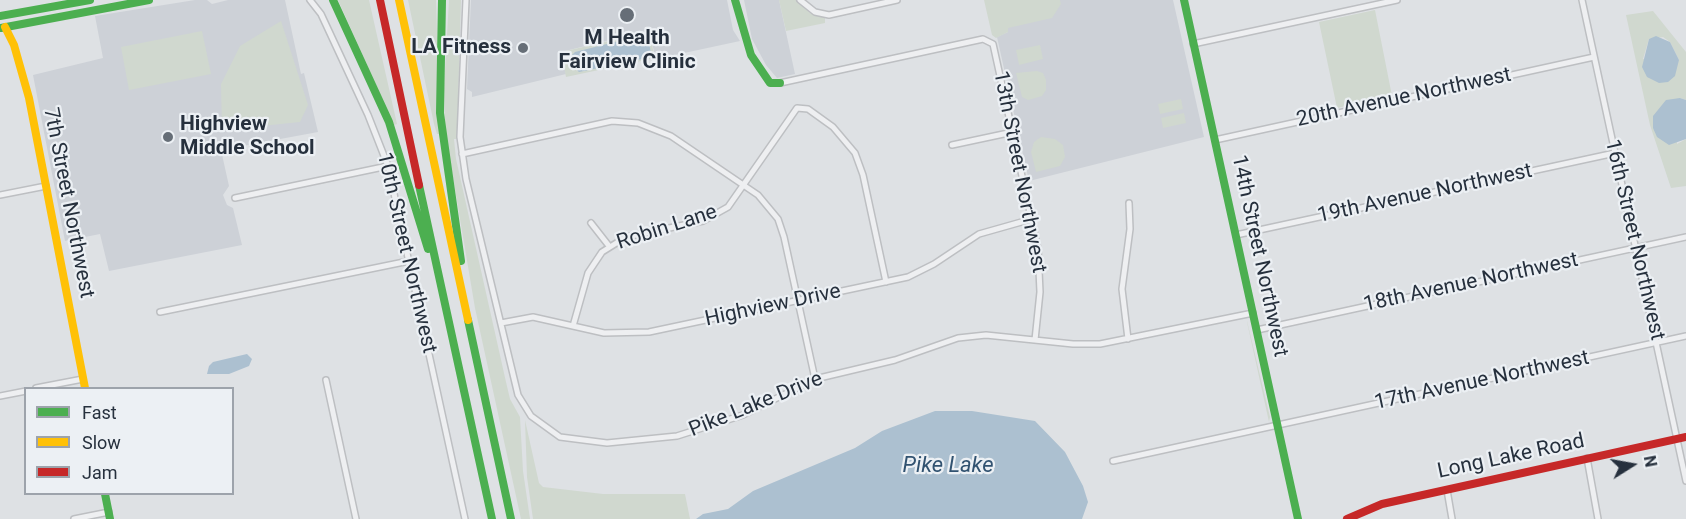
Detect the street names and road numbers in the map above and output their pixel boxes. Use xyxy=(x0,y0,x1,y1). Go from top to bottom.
street label: 20th Avenue Northwest xyxy=(1294,63,1514,133)
street label: 13th Street Northwest xyxy=(987,69,1051,275)
street label: 7th Street Northwest xyxy=(37,106,99,300)
street label: 16th Street Northwest xyxy=(1599,137,1669,343)
street label: 10th Street Northwest xyxy=(371,150,441,356)
street label: 14th Street Northwest xyxy=(1225,153,1293,359)
street label: 19th Avenue Northwest xyxy=(1315,159,1535,229)
street label: Robin Lane xyxy=(614,200,720,256)
street label: 18th Avenue Northwest xyxy=(1361,248,1581,318)
street label: Highview Drive xyxy=(703,279,843,333)
street label: 17th Avenue Northwest xyxy=(1372,346,1592,416)
street label: Pike Lake Drive xyxy=(686,367,826,443)
street label: Long Lake Road xyxy=(1435,429,1587,485)

